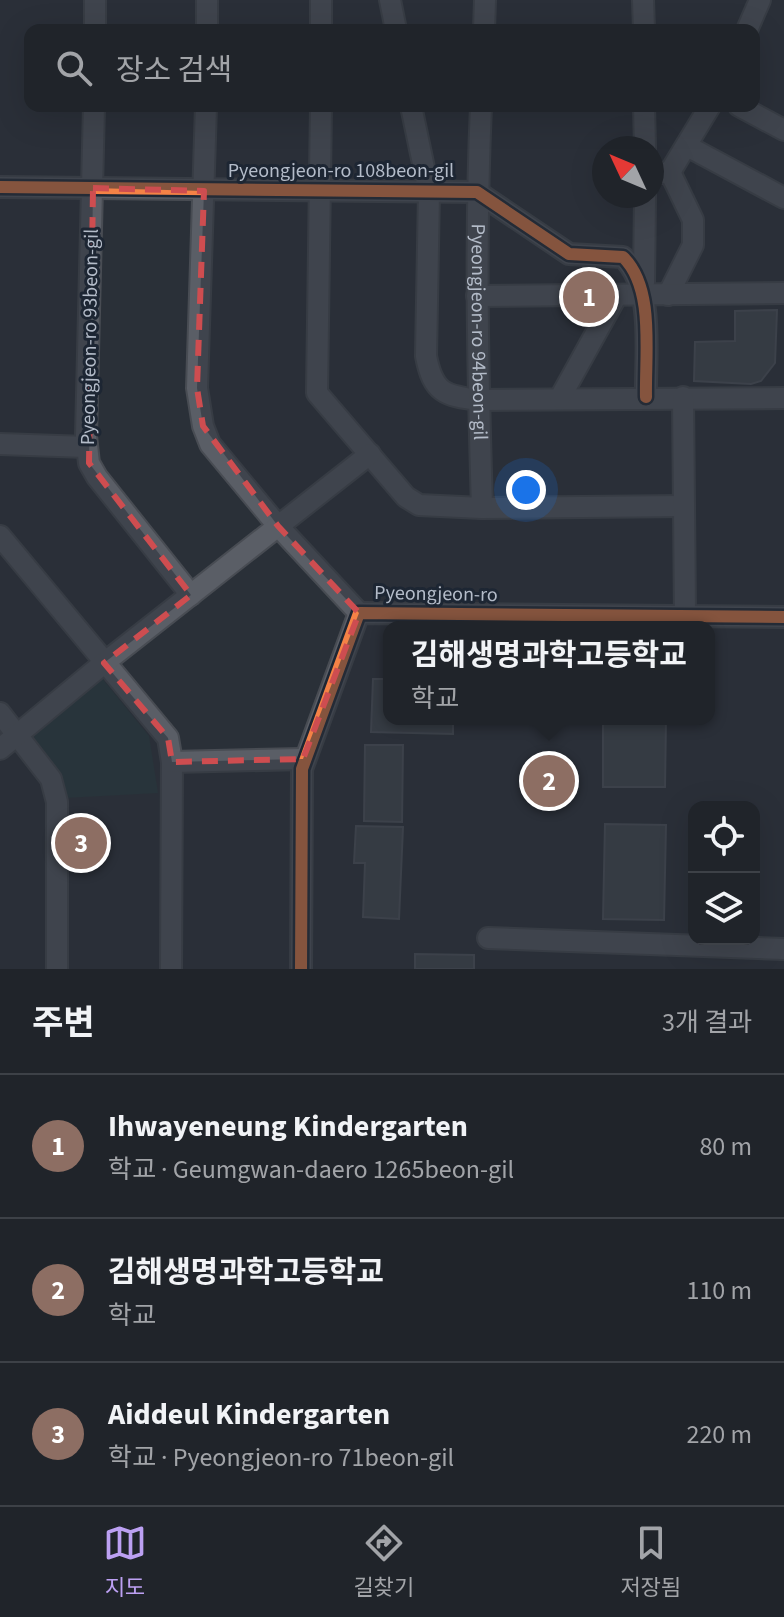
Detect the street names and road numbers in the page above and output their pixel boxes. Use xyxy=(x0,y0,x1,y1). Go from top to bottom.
street label: Pyeongjeon-ro 108beon-gil xyxy=(228,157,454,185)
street label: Pyeongjeon-ro 94beon-gil xyxy=(464,223,494,441)
street label: Pyeongjeon-ro 93beon-gil xyxy=(74,229,106,445)
street label: Pyeongjeon-ro xyxy=(374,579,498,609)

